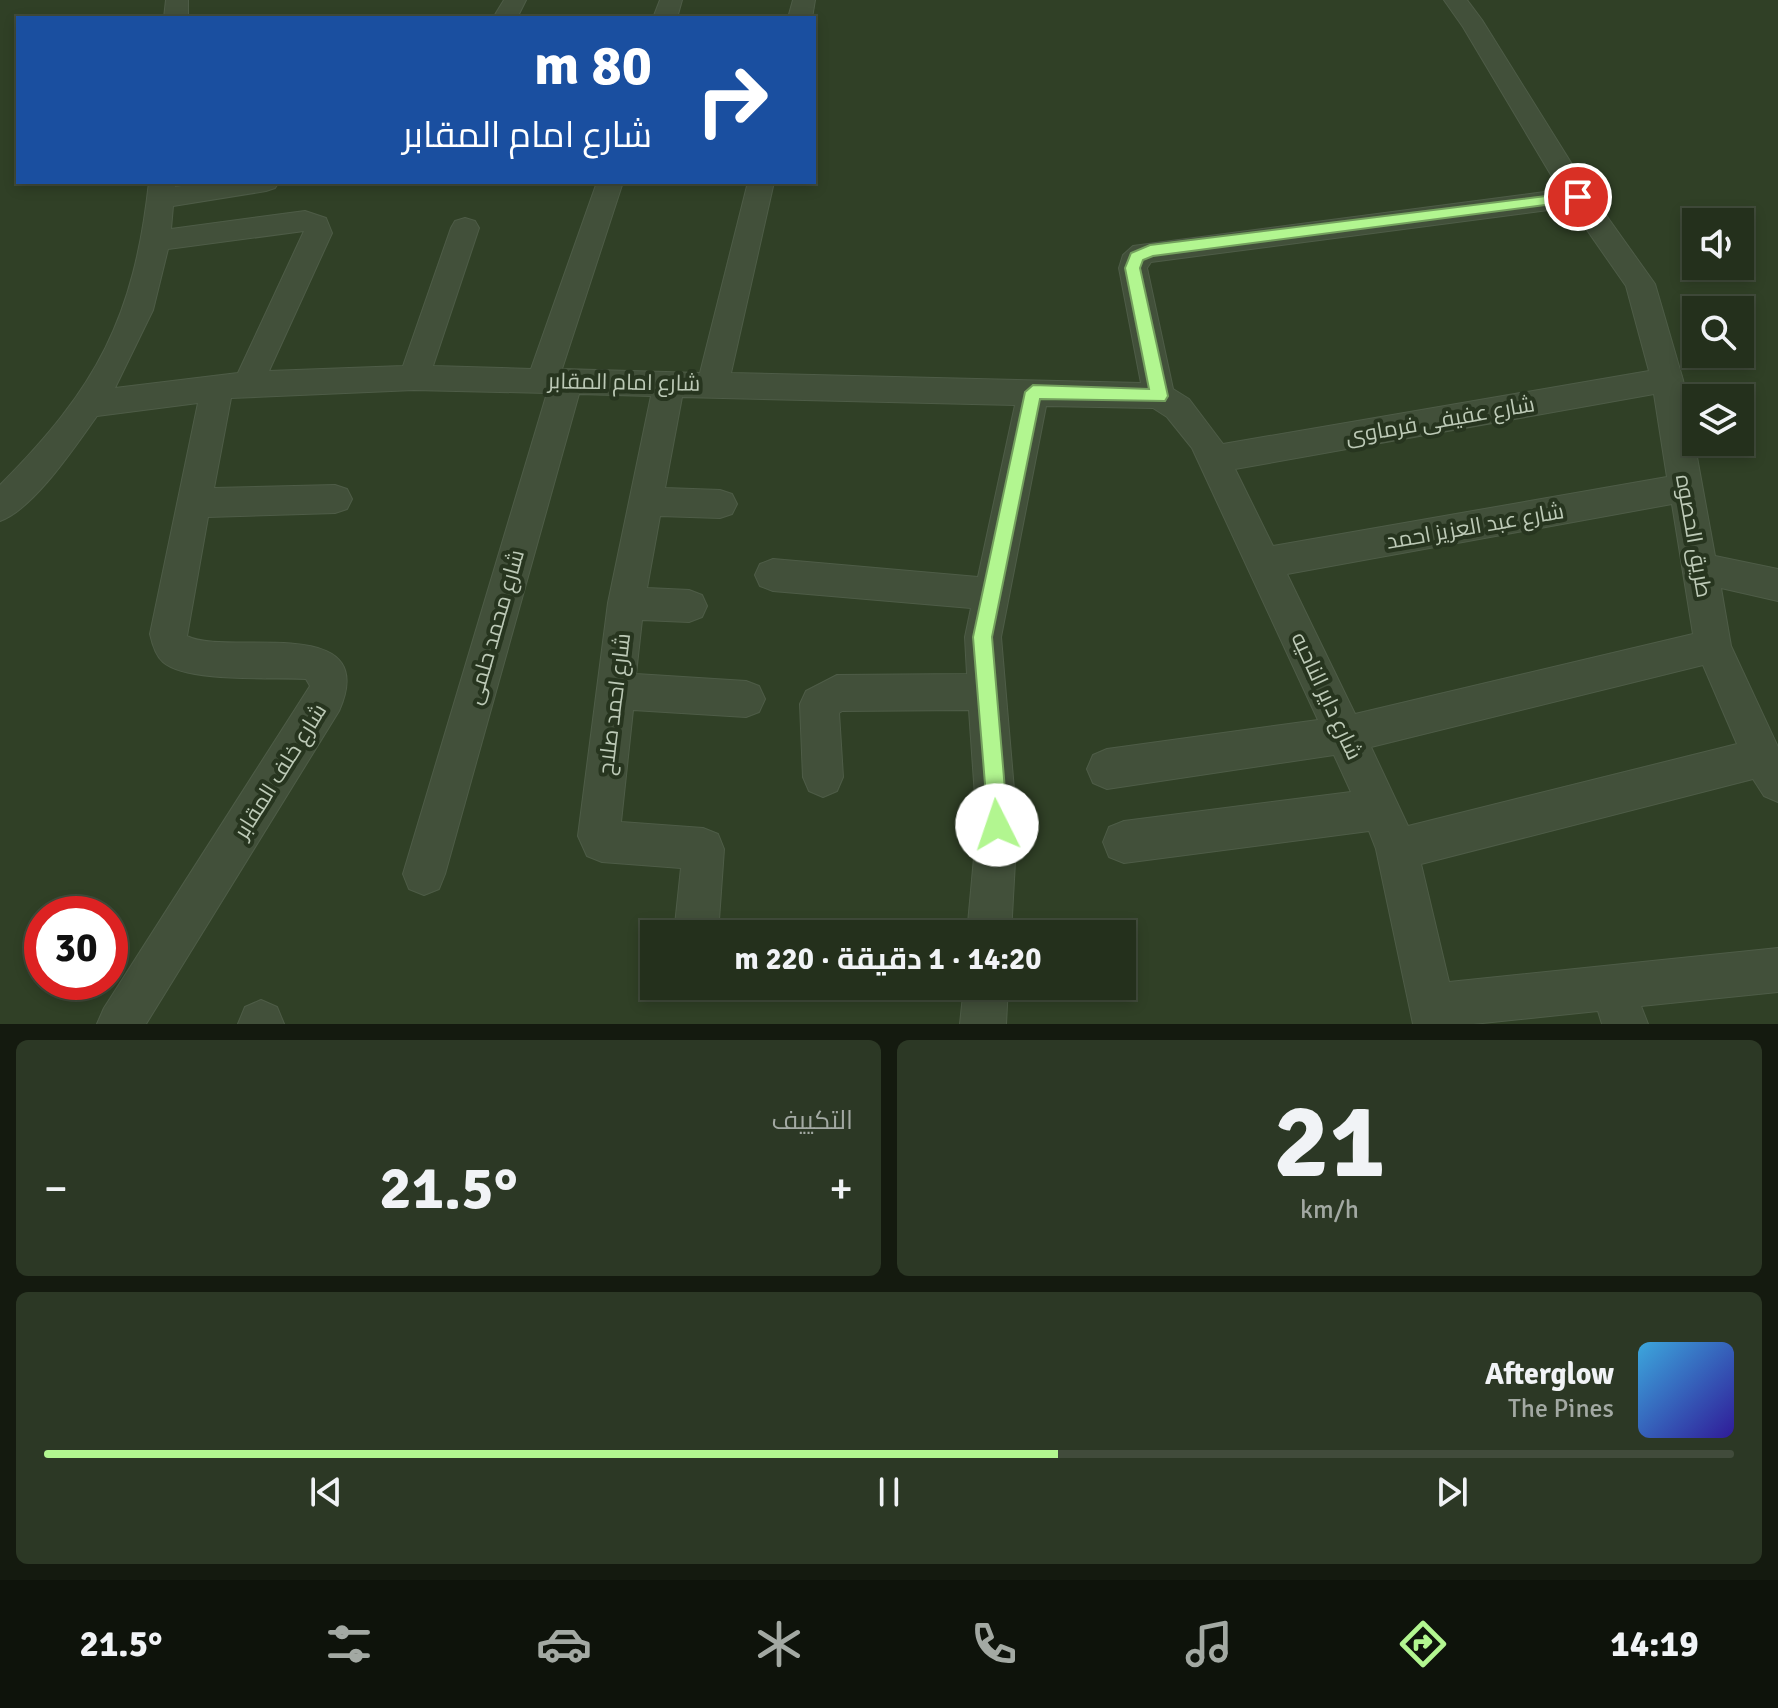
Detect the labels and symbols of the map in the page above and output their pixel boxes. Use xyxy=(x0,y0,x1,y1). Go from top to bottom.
pin xyxy=(1544,163,1612,231)
street label: شارع امام المقابر xyxy=(546,367,700,399)
street label: شارع عفيفى فرماوى xyxy=(1343,390,1537,451)
street label: طريق الحصوه xyxy=(1670,472,1718,600)
street label: شارع عبد العزيز احمد xyxy=(1384,497,1566,556)
street label: شارع محمد حلمى xyxy=(460,547,531,708)
street label: شارع داير الناحيه xyxy=(1285,628,1368,765)
street label: شارع احمد صلاح xyxy=(592,632,637,777)
street label: شارع خلف المقابر xyxy=(227,698,333,846)
position arrow xyxy=(955,783,1039,867)
speed limit sign: 30 xyxy=(24,896,128,1000)

